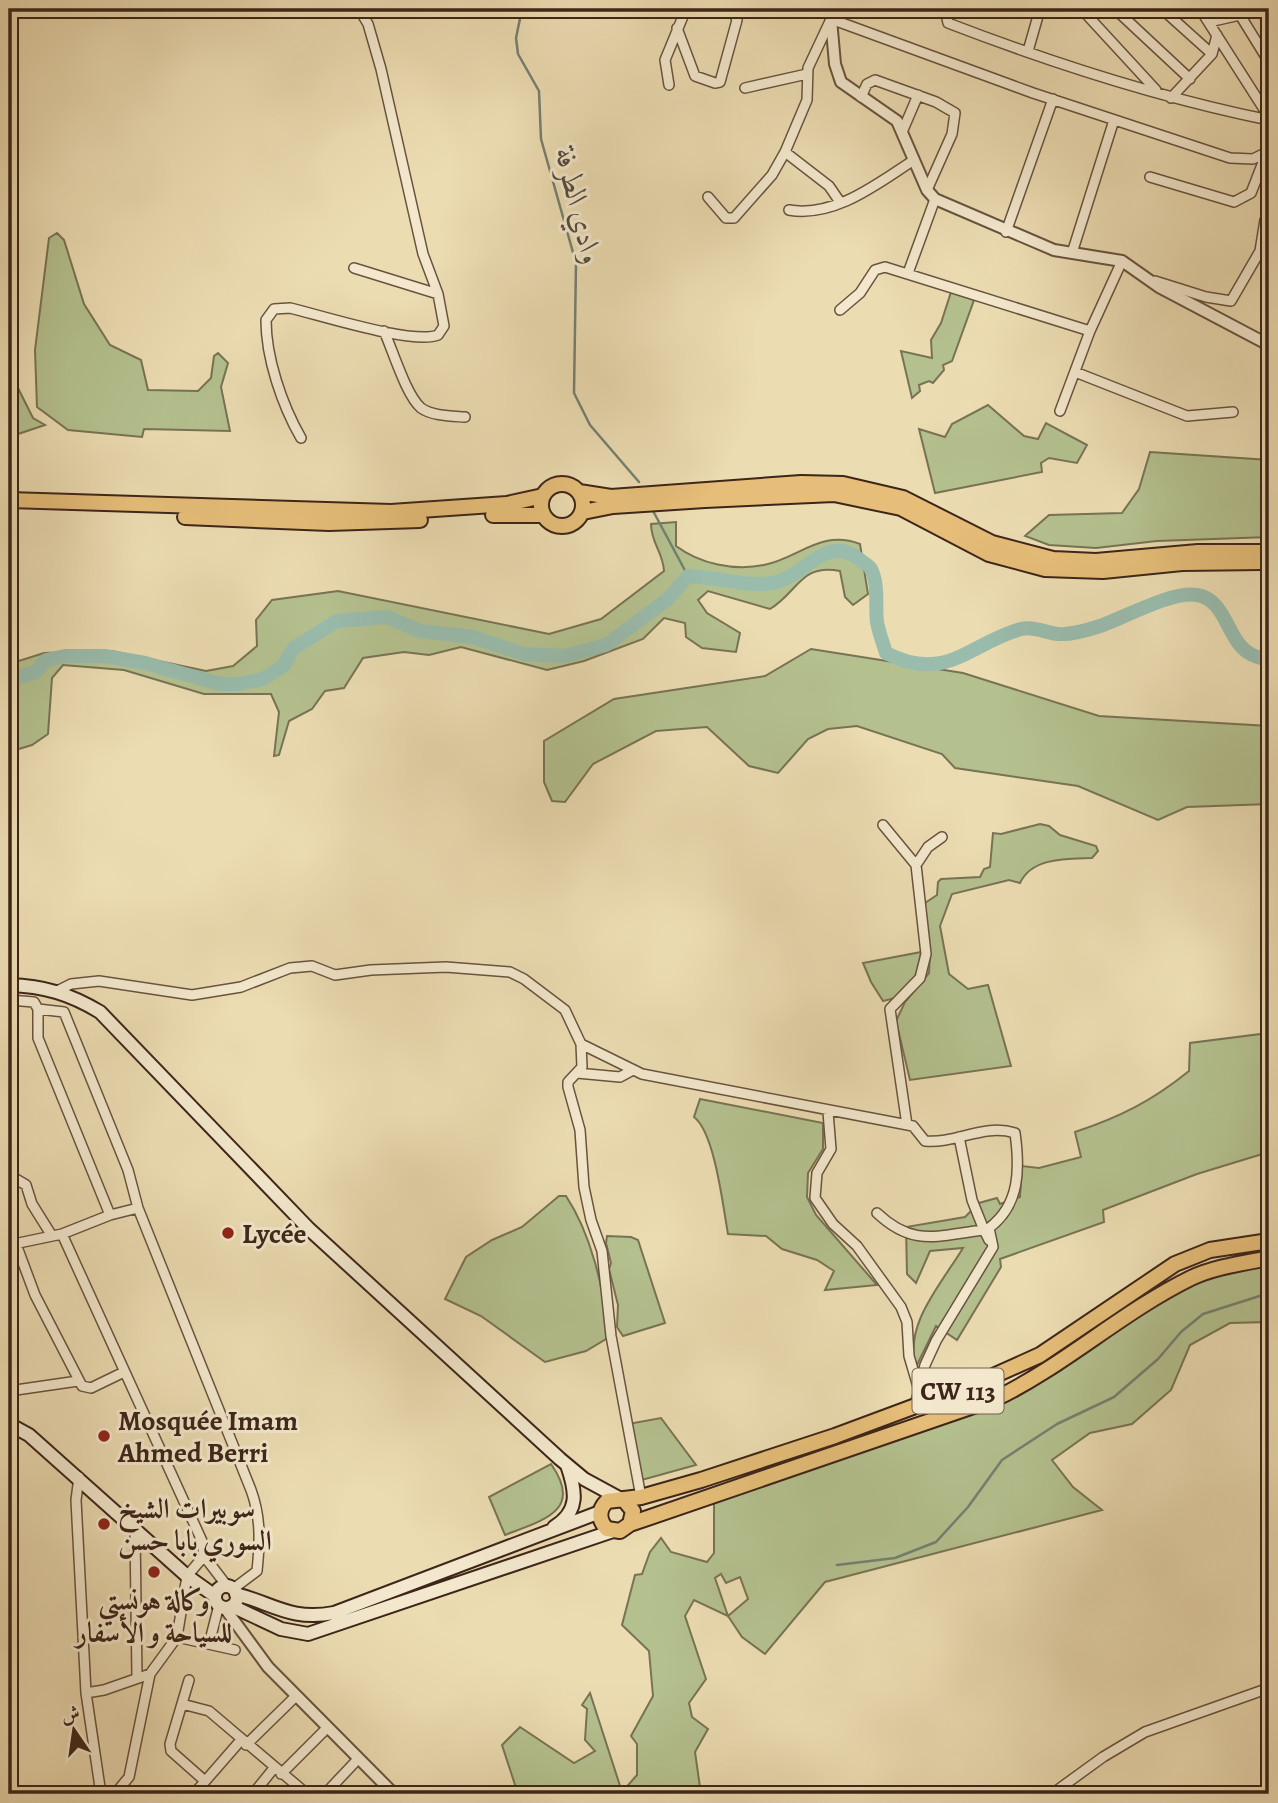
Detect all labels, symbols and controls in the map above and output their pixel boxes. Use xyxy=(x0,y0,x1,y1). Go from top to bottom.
water label: وادي الطرفة xyxy=(541,141,613,269)
place label: Lycée xyxy=(242,1215,307,1253)
marker: Lycée xyxy=(220,1225,236,1241)
road number: CW 113 xyxy=(912,1368,1004,1414)
place label: Mosquée Imam Ahmed Berri xyxy=(117,1402,298,1472)
marker: Mosquée Imam Ahmed Berri xyxy=(96,1428,112,1444)
place label: سوبيرات الشيخ السوري بابا حسن xyxy=(118,1490,272,1563)
marker: سوبيرات الشيخ السوري بابا حسن xyxy=(96,1516,112,1532)
marker: وكالة هونستي للسياحة و الأسفار xyxy=(146,1564,162,1580)
place label: وكالة هونستي للسياحة و الأسفار xyxy=(73,1582,232,1652)
north arrow xyxy=(38,1694,108,1764)
text: ش xyxy=(58,1700,83,1729)

